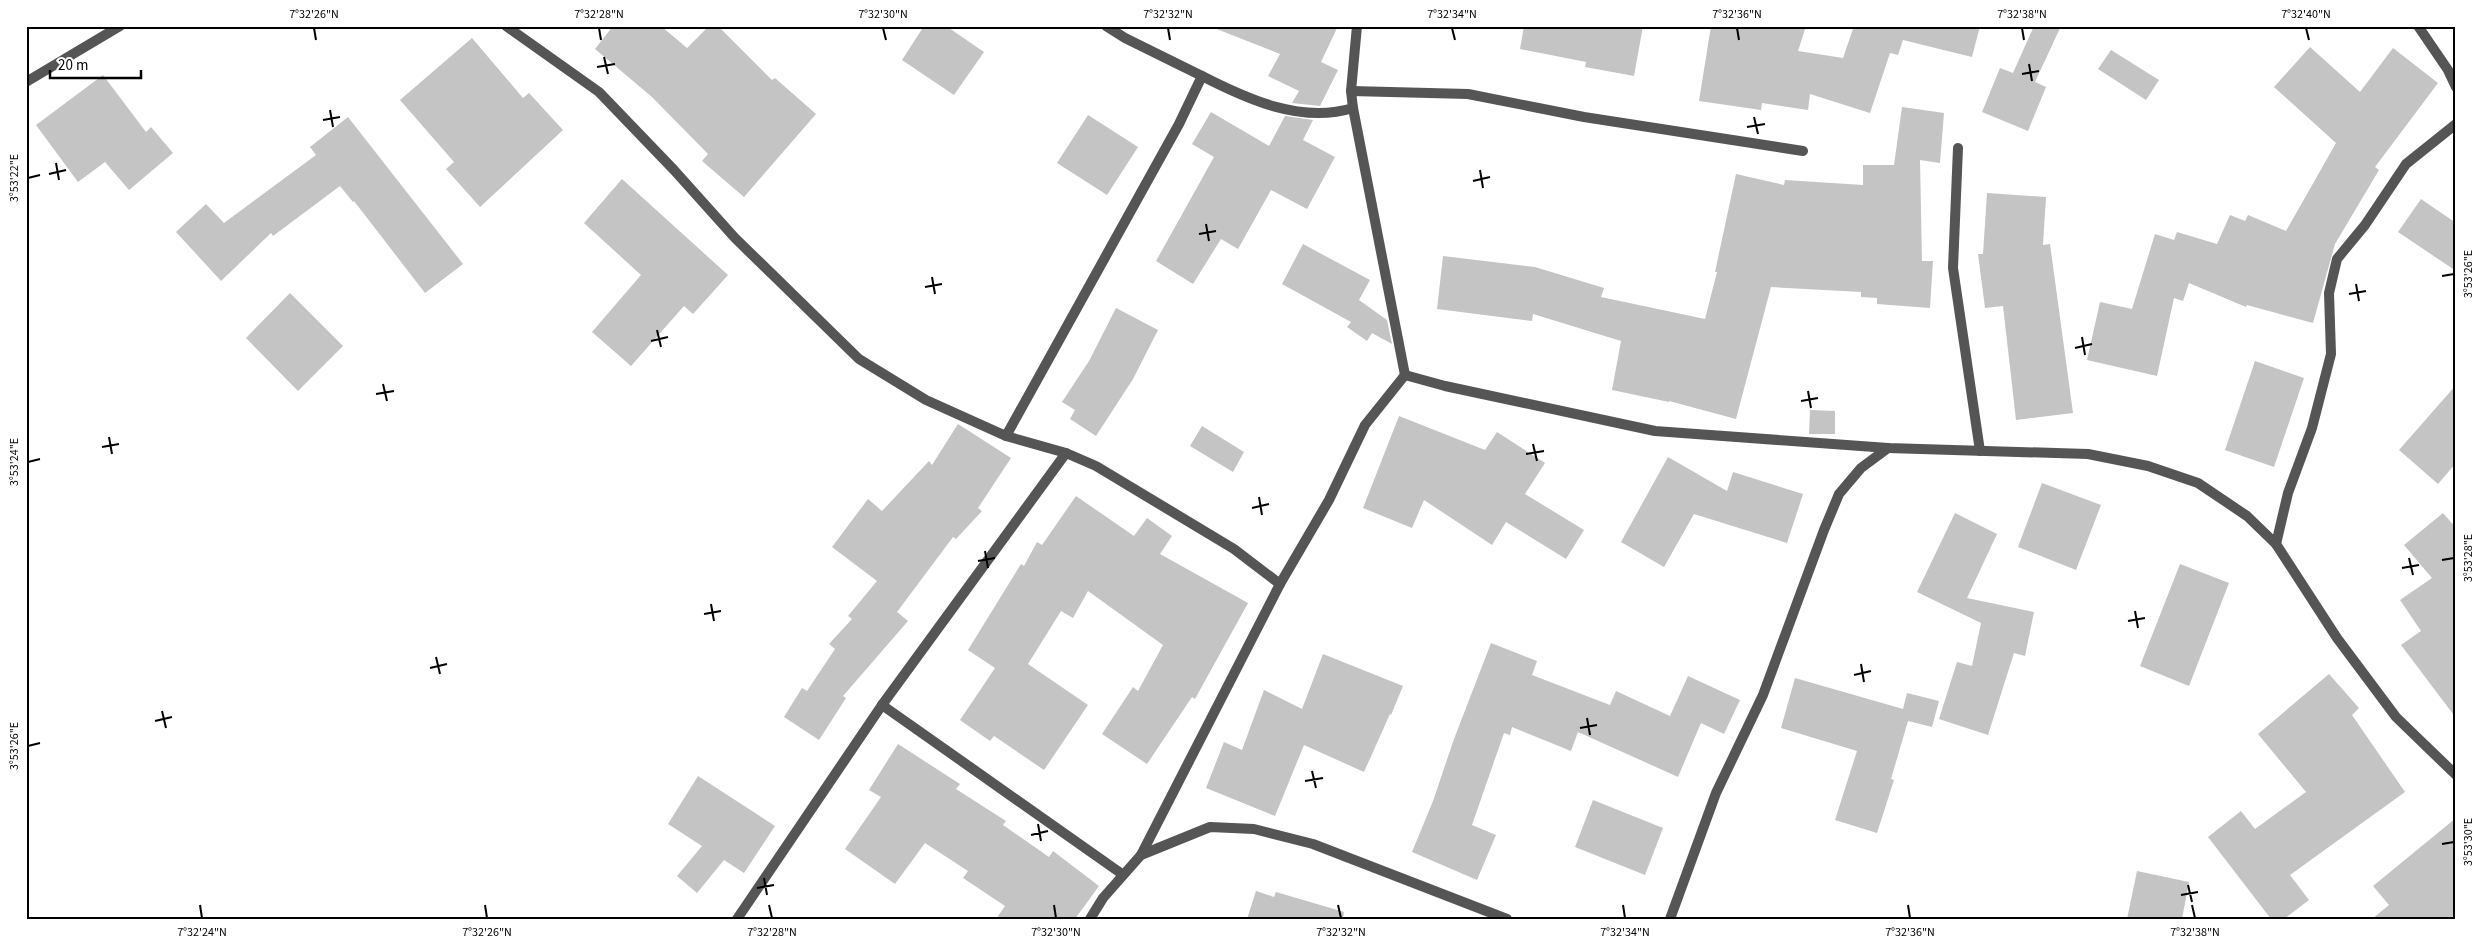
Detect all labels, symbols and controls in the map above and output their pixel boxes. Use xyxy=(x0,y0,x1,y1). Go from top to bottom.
text: 7°32'26"N xyxy=(289,6,339,23)
text: 7°32'28"N xyxy=(574,6,624,23)
text: 7°32'30"N xyxy=(858,6,908,23)
text: 7°32'32"N xyxy=(1143,6,1193,23)
text: 7°32'34"N xyxy=(1427,6,1477,23)
text: 7°32'36"N xyxy=(1712,6,1762,23)
text: 7°32'38"N xyxy=(1997,6,2047,23)
text: 7°32'40"N xyxy=(2281,6,2331,23)
scale bar xyxy=(50,48,141,80)
text: 20 m xyxy=(58,55,88,76)
text: 3°53'22"E xyxy=(6,154,23,202)
text: 3°53'26"E xyxy=(2460,250,2477,298)
text: 3°53'24"E xyxy=(6,438,23,486)
text: 3°53'28"E xyxy=(2460,534,2477,582)
text: 3°53'26"E xyxy=(6,722,23,770)
text: 3°53'30"E xyxy=(2460,818,2477,866)
text: 7°32'24"N xyxy=(177,924,227,941)
text: 7°32'26"N xyxy=(462,924,512,941)
text: 7°32'28"N xyxy=(747,924,797,941)
text: 7°32'30"N xyxy=(1031,924,1081,941)
text: 7°32'32"N xyxy=(1316,924,1366,941)
text: 7°32'34"N xyxy=(1600,924,1650,941)
text: 7°32'36"N xyxy=(1885,924,1935,941)
text: 7°32'38"N xyxy=(2170,924,2220,941)

